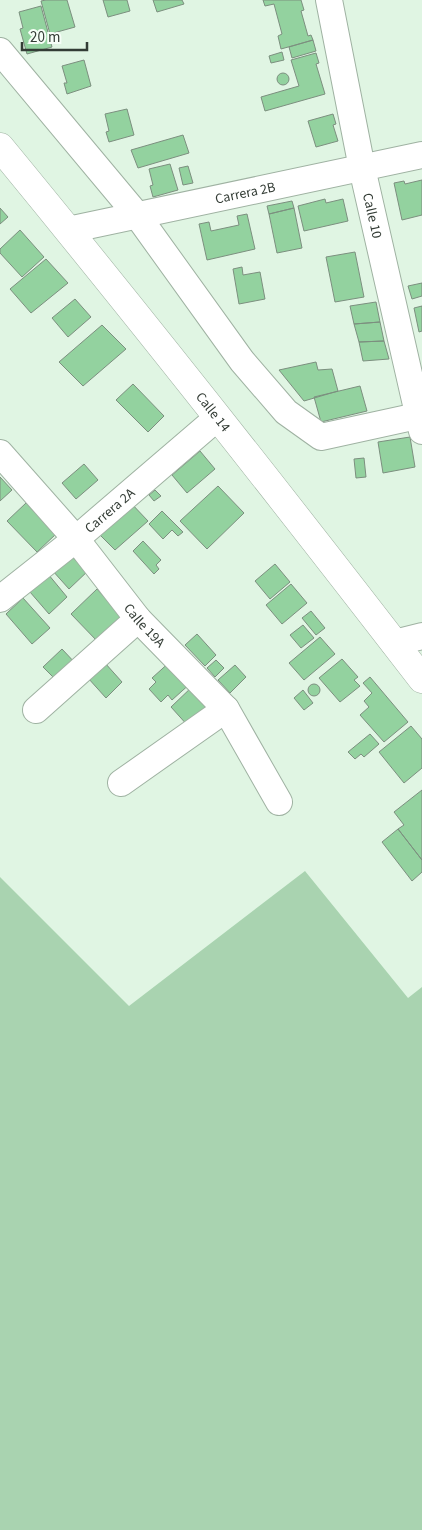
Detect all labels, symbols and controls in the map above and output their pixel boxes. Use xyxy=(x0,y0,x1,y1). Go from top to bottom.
scale bar xyxy=(22,20,88,52)
text: 20 m xyxy=(30,27,60,48)
street label: Carrera 2B xyxy=(213,177,277,210)
street label: Calle 10 xyxy=(357,191,387,240)
street label: Calle 14 xyxy=(191,388,235,437)
street label: Carrera 2A xyxy=(81,483,140,538)
street label: Calle 19A xyxy=(118,599,170,653)

